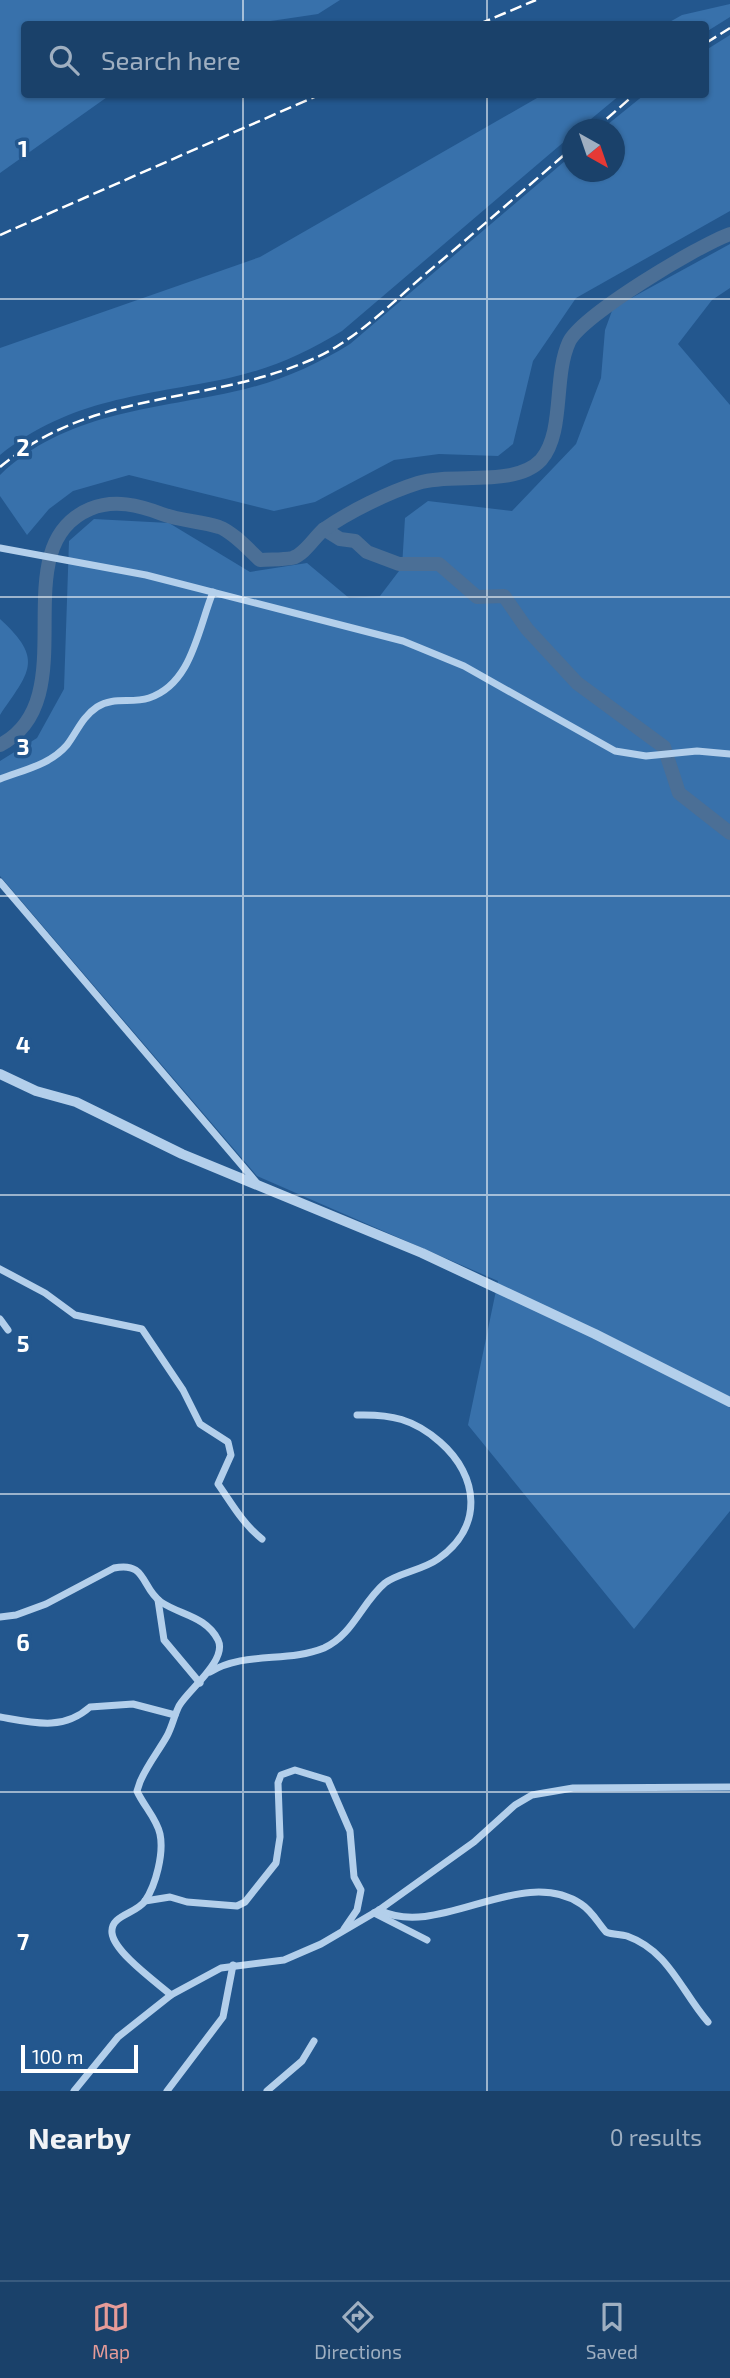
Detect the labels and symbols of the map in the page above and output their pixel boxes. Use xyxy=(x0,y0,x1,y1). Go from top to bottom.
north arrow xyxy=(562,119,625,182)
text: 1 xyxy=(18,134,28,162)
text: 2 xyxy=(16,433,30,461)
text: 3 xyxy=(16,732,30,760)
text: 4 xyxy=(16,1030,30,1058)
text: 5 xyxy=(17,1329,29,1357)
text: 6 xyxy=(16,1628,30,1656)
text: 7 xyxy=(17,1927,29,1955)
scale bar xyxy=(21,2042,138,2074)

